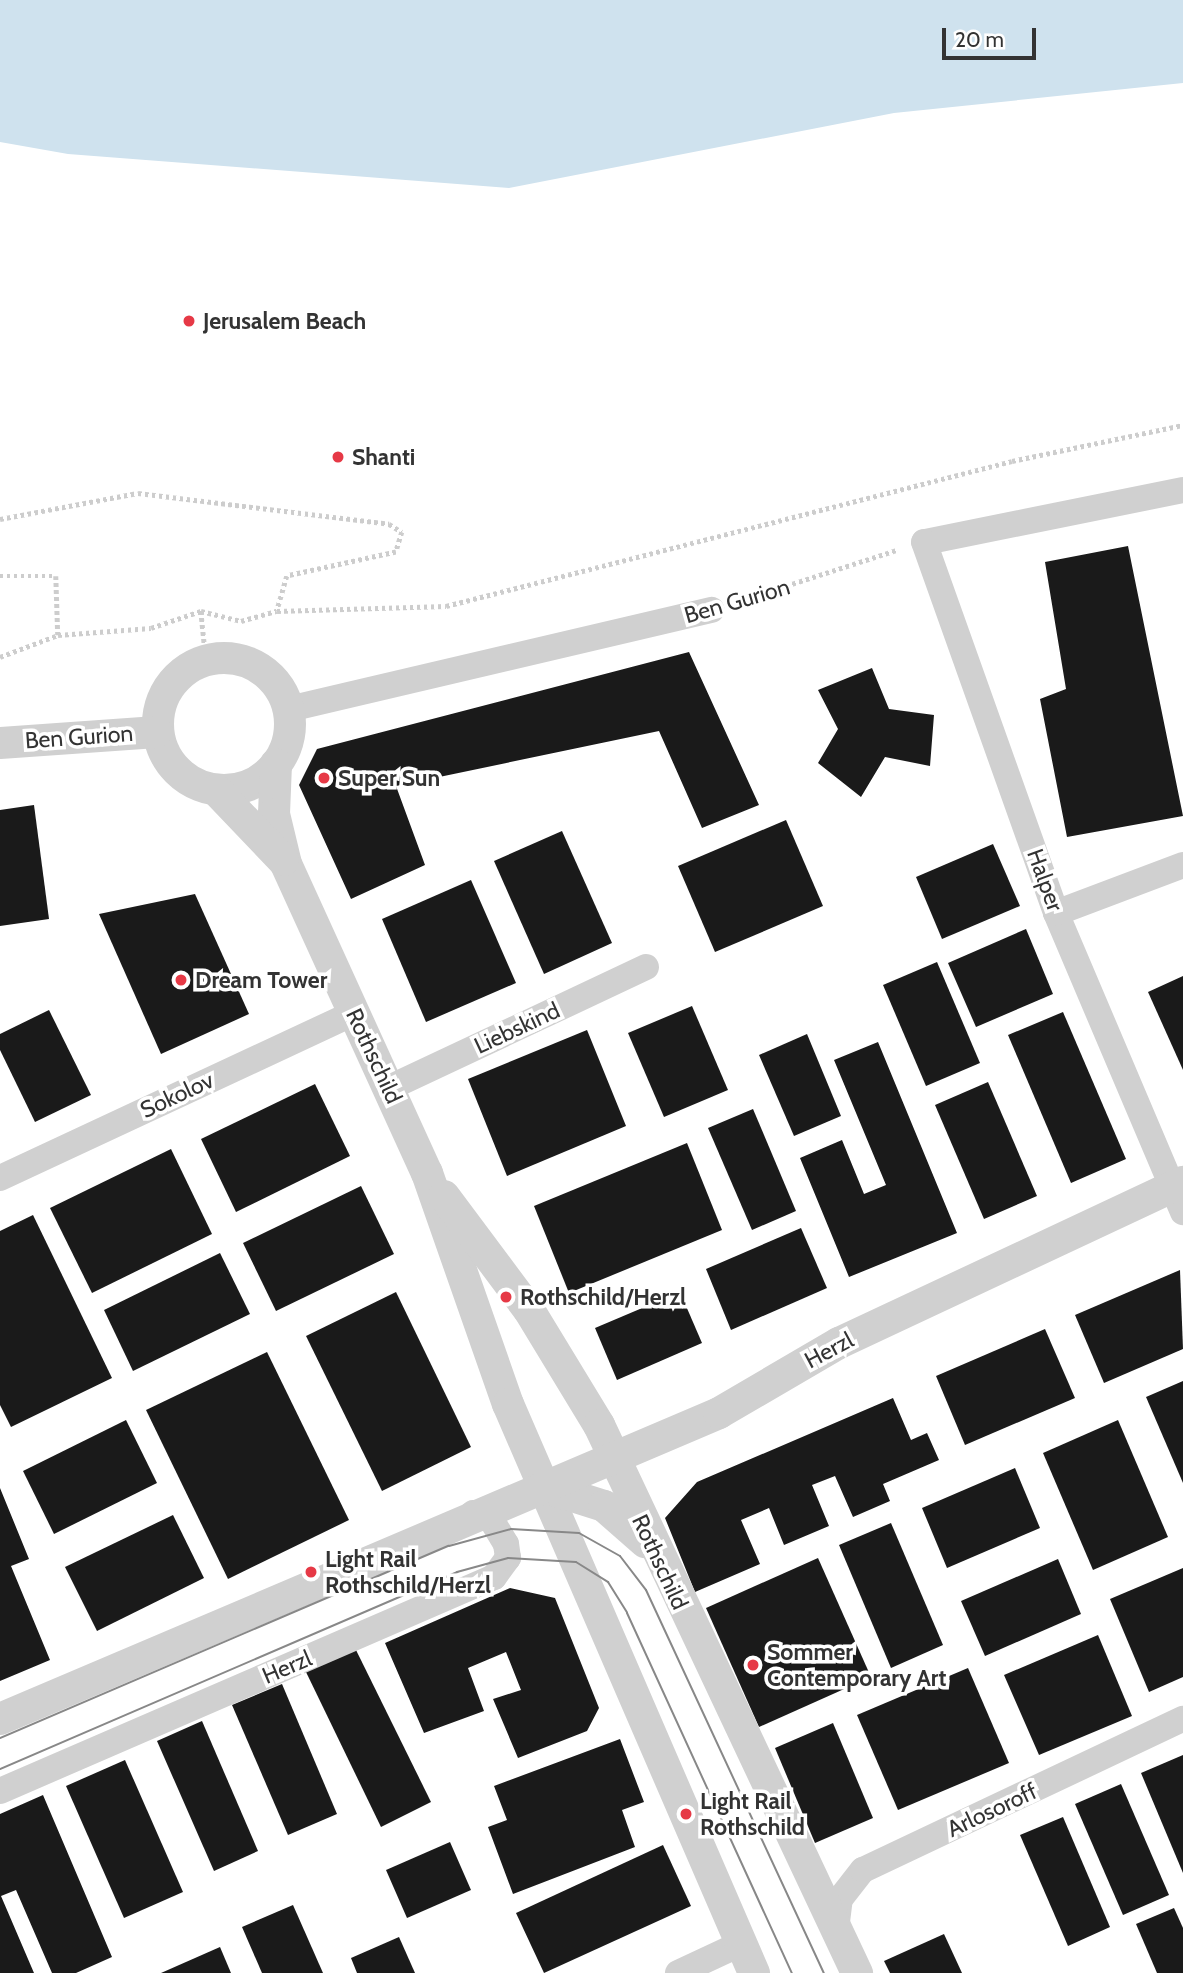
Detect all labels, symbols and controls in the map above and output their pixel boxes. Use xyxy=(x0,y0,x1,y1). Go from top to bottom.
scale bar xyxy=(945,14,1040,58)
text: 20 m xyxy=(955,27,1004,52)
place label: Jerusalem Beach xyxy=(203,307,366,335)
marker: Jerusalem Beach xyxy=(181,313,197,329)
place label: Shanti xyxy=(352,443,415,471)
marker: Shanti xyxy=(330,449,346,465)
street label: Ben Gurion xyxy=(681,573,793,629)
street label: Ben Gurion xyxy=(24,719,134,755)
place label: Super Sun xyxy=(338,764,440,792)
marker: Super Sun xyxy=(316,770,332,786)
street label: Halper xyxy=(1021,845,1069,915)
place label: Dream Tower xyxy=(195,966,327,994)
marker: Dream Tower xyxy=(173,972,189,988)
street label: Liebskind xyxy=(470,996,564,1060)
street label: Rothschild xyxy=(340,1004,408,1108)
street label: Sokolov xyxy=(136,1066,218,1124)
place label: Rothschild/Herzl xyxy=(520,1283,686,1311)
marker: Rothschild/Herzl xyxy=(498,1289,514,1305)
street label: Herzl xyxy=(800,1326,858,1374)
street label: Rothschild xyxy=(626,1510,694,1614)
place label: Light Rail Rothschild/Herzl xyxy=(325,1545,491,1599)
marker: Light Rail Rothschild/Herzl xyxy=(303,1564,319,1580)
place label: Sommer Contemporary Art xyxy=(767,1638,946,1692)
street label: Herzl xyxy=(258,1644,316,1690)
marker: Sommer Contemporary Art xyxy=(745,1657,761,1673)
street label: Arlosoroff xyxy=(943,1777,1041,1843)
place label: Light Rail Rothschild xyxy=(700,1787,805,1841)
marker: Light Rail Rothschild xyxy=(678,1806,694,1822)

